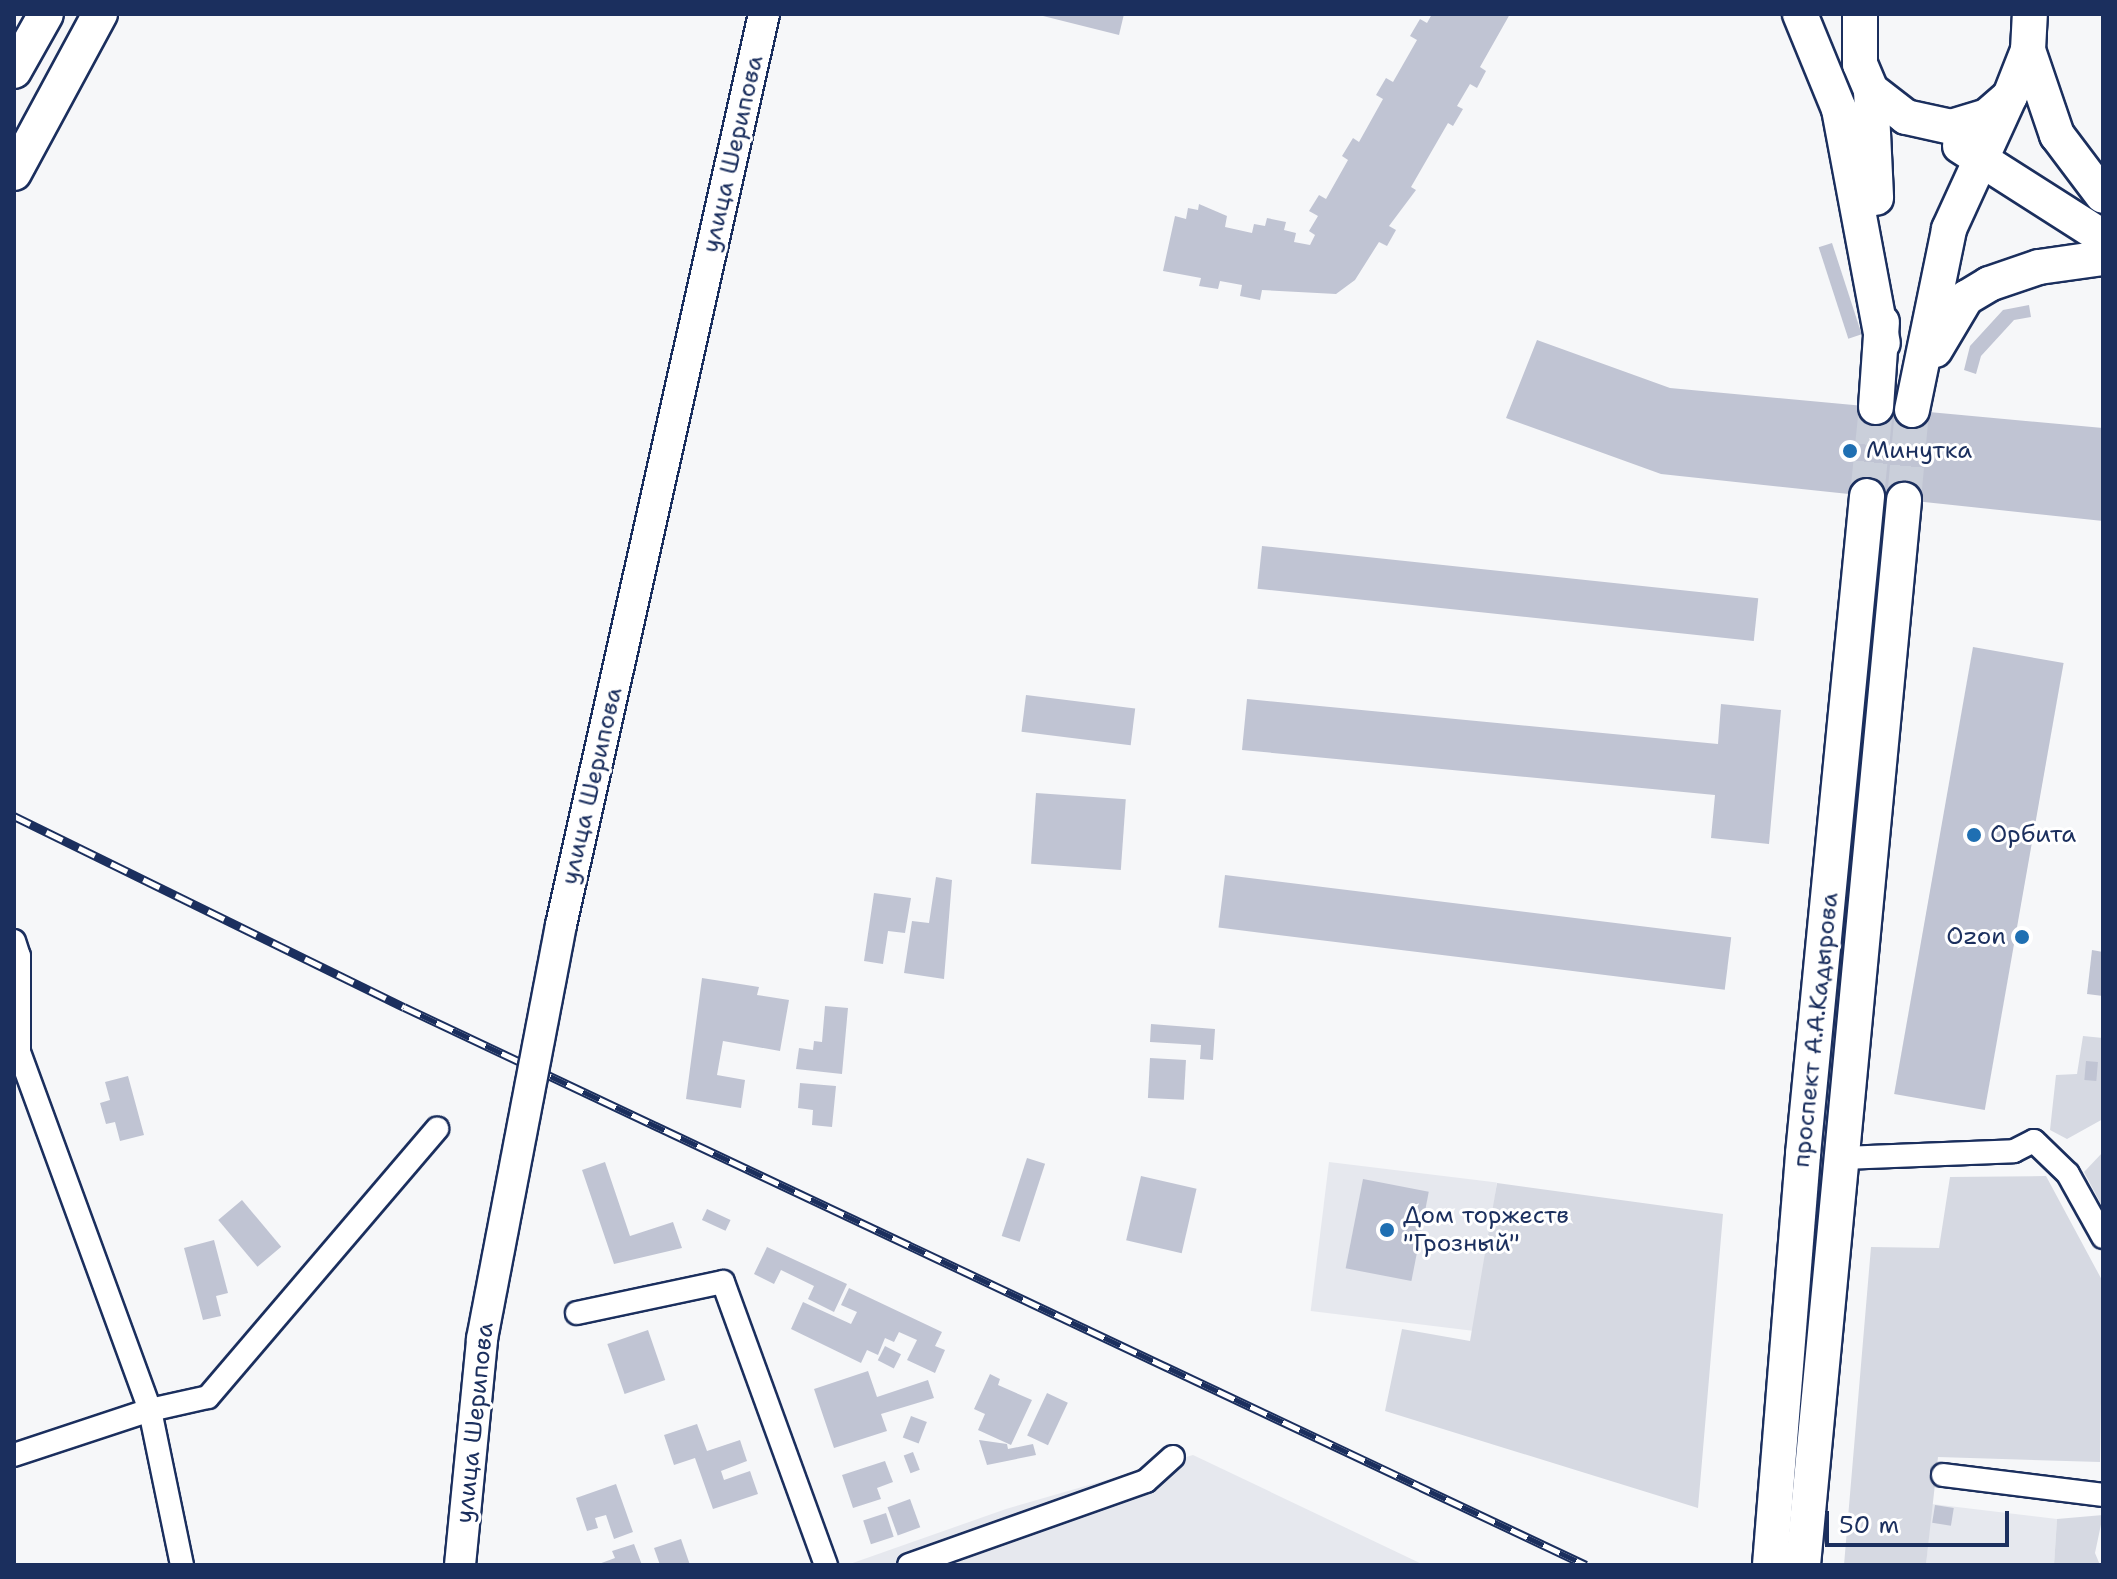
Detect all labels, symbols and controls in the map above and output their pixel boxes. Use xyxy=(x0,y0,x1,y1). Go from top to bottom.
street label: улица Шерипова xyxy=(696,53,770,255)
place label: Минутка xyxy=(1866,437,1972,465)
marker: Минутка xyxy=(1841,442,1859,460)
street label: улица Шерипова xyxy=(555,685,629,887)
place label: Орбита xyxy=(1990,821,2076,849)
marker: Орбита xyxy=(1965,826,1983,844)
street label: проспект А.А.Кадырова xyxy=(1787,891,1845,1169)
place label: Ozon xyxy=(1946,923,2006,951)
marker: Ozon xyxy=(2013,928,2031,946)
place label: Дом торжеств "Грозный" xyxy=(1403,1202,1569,1258)
marker: Дом торжеств "Грозный" xyxy=(1378,1221,1396,1239)
street label: улица Шерипова xyxy=(450,1321,500,1525)
scale bar xyxy=(1829,1495,2013,1545)
text: 50 m xyxy=(1839,1509,1899,1541)

